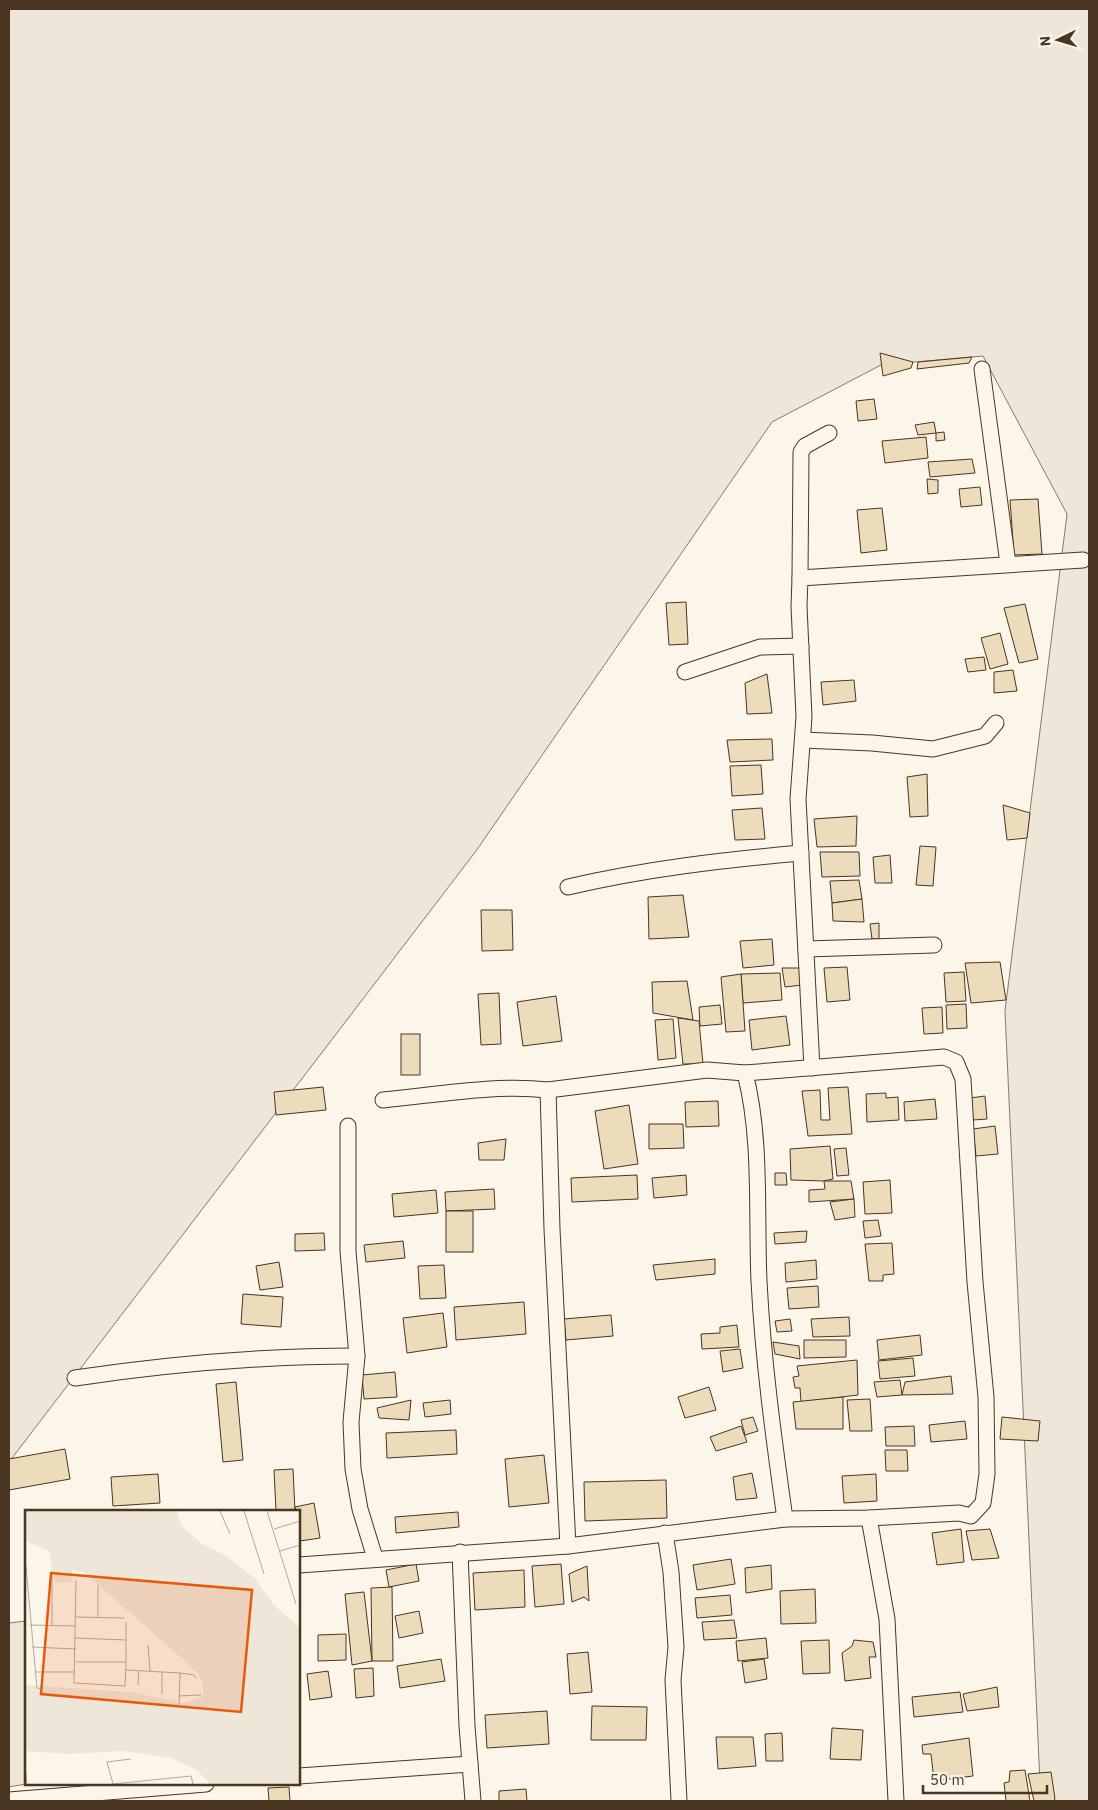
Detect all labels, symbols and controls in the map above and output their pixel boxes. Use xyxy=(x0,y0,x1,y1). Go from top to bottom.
north arrow xyxy=(1033,15,1083,65)
text: N xyxy=(1036,35,1054,47)
inset map xyxy=(25,1510,300,1785)
scale bar xyxy=(923,1762,1047,1794)
text: 50 m xyxy=(930,1770,965,1789)

